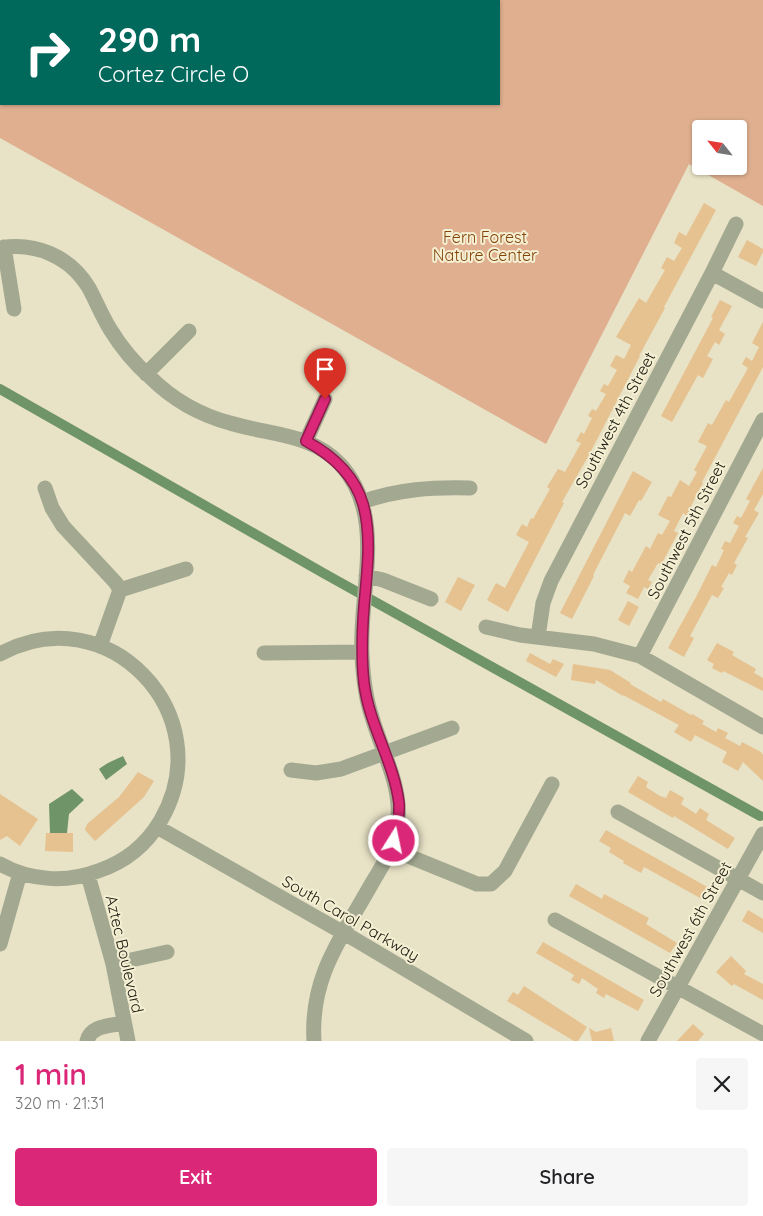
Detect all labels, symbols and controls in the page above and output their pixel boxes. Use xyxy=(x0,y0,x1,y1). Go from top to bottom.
text: 290 m xyxy=(98,17,201,61)
icon: right xyxy=(15,20,80,85)
text: Cortez Circle O xyxy=(98,60,249,88)
north arrow xyxy=(692,120,748,175)
map controls xyxy=(692,120,747,175)
park label: Fern Forest Nature Center xyxy=(433,227,537,265)
pin xyxy=(304,348,346,399)
street label: Southwest 4th Street xyxy=(571,348,659,492)
icon: arrive xyxy=(311,355,339,383)
street label: Southwest 5th Street xyxy=(643,458,729,602)
position arrow xyxy=(367,814,419,866)
street label: Southwest 6th Street xyxy=(644,858,736,1000)
street label: South Carol Parkway xyxy=(279,871,423,965)
street label: Aztec Boulevard xyxy=(102,893,148,1015)
text: 1 min xyxy=(15,1055,87,1093)
button: close xyxy=(696,1058,748,1110)
text: 320 m · 21:31 xyxy=(15,1093,105,1113)
button: Exit xyxy=(15,1148,377,1206)
button: Share xyxy=(387,1148,748,1206)

